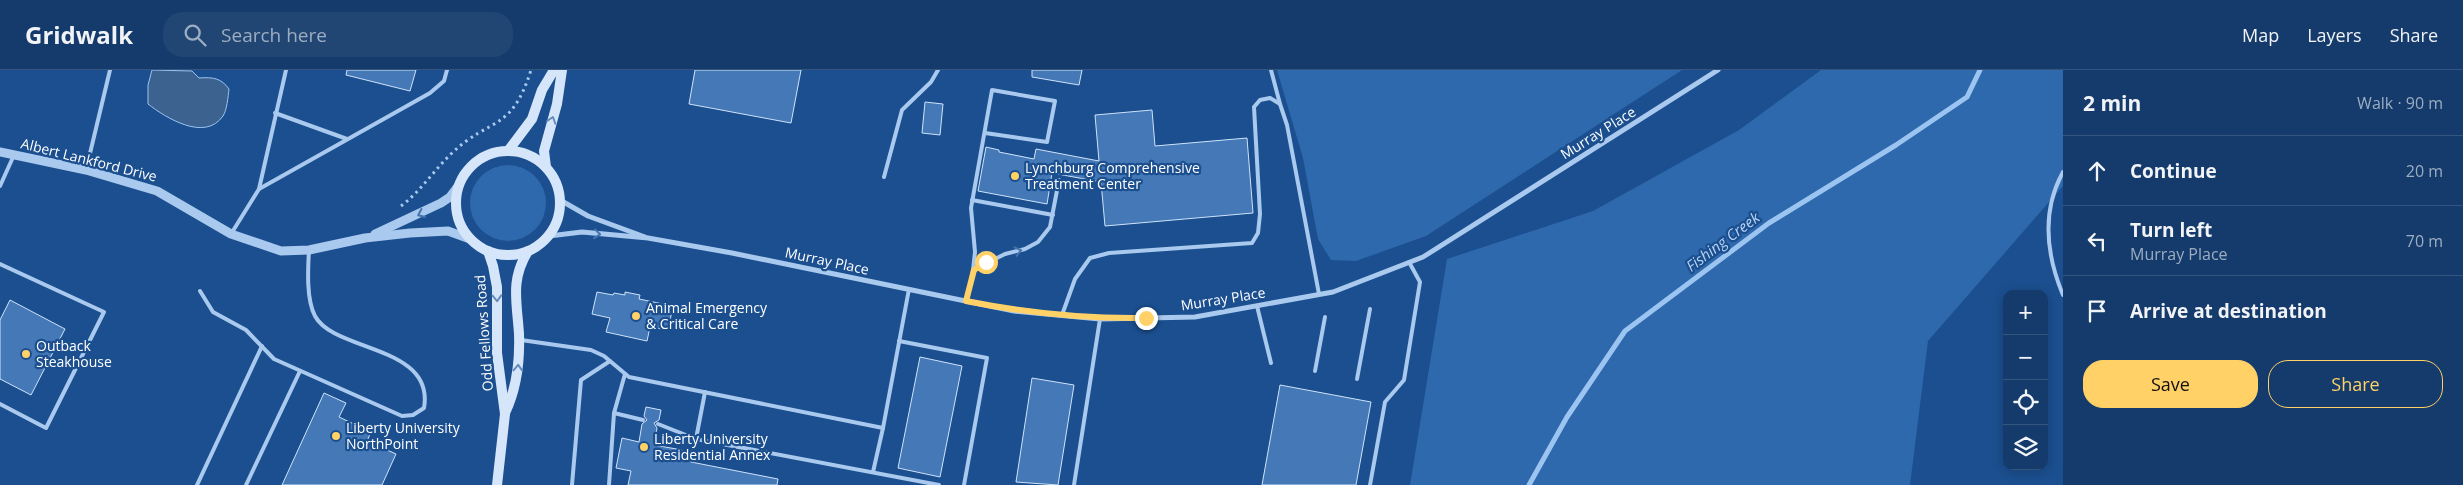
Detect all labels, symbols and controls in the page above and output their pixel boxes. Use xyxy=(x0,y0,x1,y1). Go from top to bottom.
search box xyxy=(163,12,513,57)
text: Gridwalk xyxy=(25,18,133,51)
icon: search xyxy=(181,21,209,49)
text: Search here xyxy=(221,22,327,48)
text: Map xyxy=(2242,23,2279,47)
text: Layers xyxy=(2307,23,2362,47)
text: Share xyxy=(2390,23,2438,47)
text: 2 min xyxy=(2083,89,2141,117)
text: Walk · 90 m xyxy=(2357,92,2443,114)
street label: Murray Place xyxy=(1557,102,1639,163)
one-way arrow xyxy=(546,116,556,125)
street label: Albert Lankford Drive xyxy=(19,133,159,186)
icon: ahead xyxy=(2083,157,2111,185)
place label: Lynchburg Comprehensive Treatment Center xyxy=(1025,158,1200,193)
text: Continue xyxy=(2130,158,2217,184)
text: 20 m xyxy=(2406,160,2443,182)
marker: Lynchburg Comprehensive Treatment Center xyxy=(1009,170,1021,182)
water label: Fishing Creek xyxy=(1682,207,1764,275)
one-way arrow xyxy=(417,208,426,218)
text: Turn left xyxy=(2130,217,2212,243)
icon: left xyxy=(2083,227,2111,255)
one-way arrow xyxy=(593,228,601,239)
text: 70 m xyxy=(2406,230,2443,252)
street label: Murray Place xyxy=(783,242,871,279)
text: Murray Place xyxy=(2130,243,2228,265)
one-way arrow xyxy=(1013,246,1021,256)
route start xyxy=(975,251,998,274)
street label: Odd Fellows Road xyxy=(470,274,497,392)
street label: Murray Place xyxy=(1179,282,1267,315)
map controls xyxy=(2003,290,2048,470)
button: + xyxy=(2003,290,2048,335)
one-way arrow xyxy=(492,295,502,303)
icon: arrive xyxy=(2083,297,2111,325)
place label: Animal Emergency & Critical Care xyxy=(646,298,768,333)
text: Arrive at destination xyxy=(2130,298,2327,324)
route end xyxy=(1135,307,1158,330)
marker: Animal Emergency & Critical Care xyxy=(630,310,642,322)
button: − xyxy=(2003,335,2048,380)
place label: Outback Steakhouse xyxy=(36,336,112,371)
marker: Outback Steakhouse xyxy=(20,348,32,360)
button: Save xyxy=(2083,360,2258,408)
button: Share xyxy=(2268,360,2443,408)
one-way arrow xyxy=(513,363,523,371)
button: locate xyxy=(2003,380,2048,425)
place label: Liberty University NorthPoint xyxy=(346,418,461,453)
button: layers xyxy=(2003,425,2048,470)
place label: Liberty University Residential Annex xyxy=(654,429,771,464)
marker: Liberty University NorthPoint xyxy=(330,430,342,442)
marker: Liberty University Residential Annex xyxy=(638,441,650,453)

